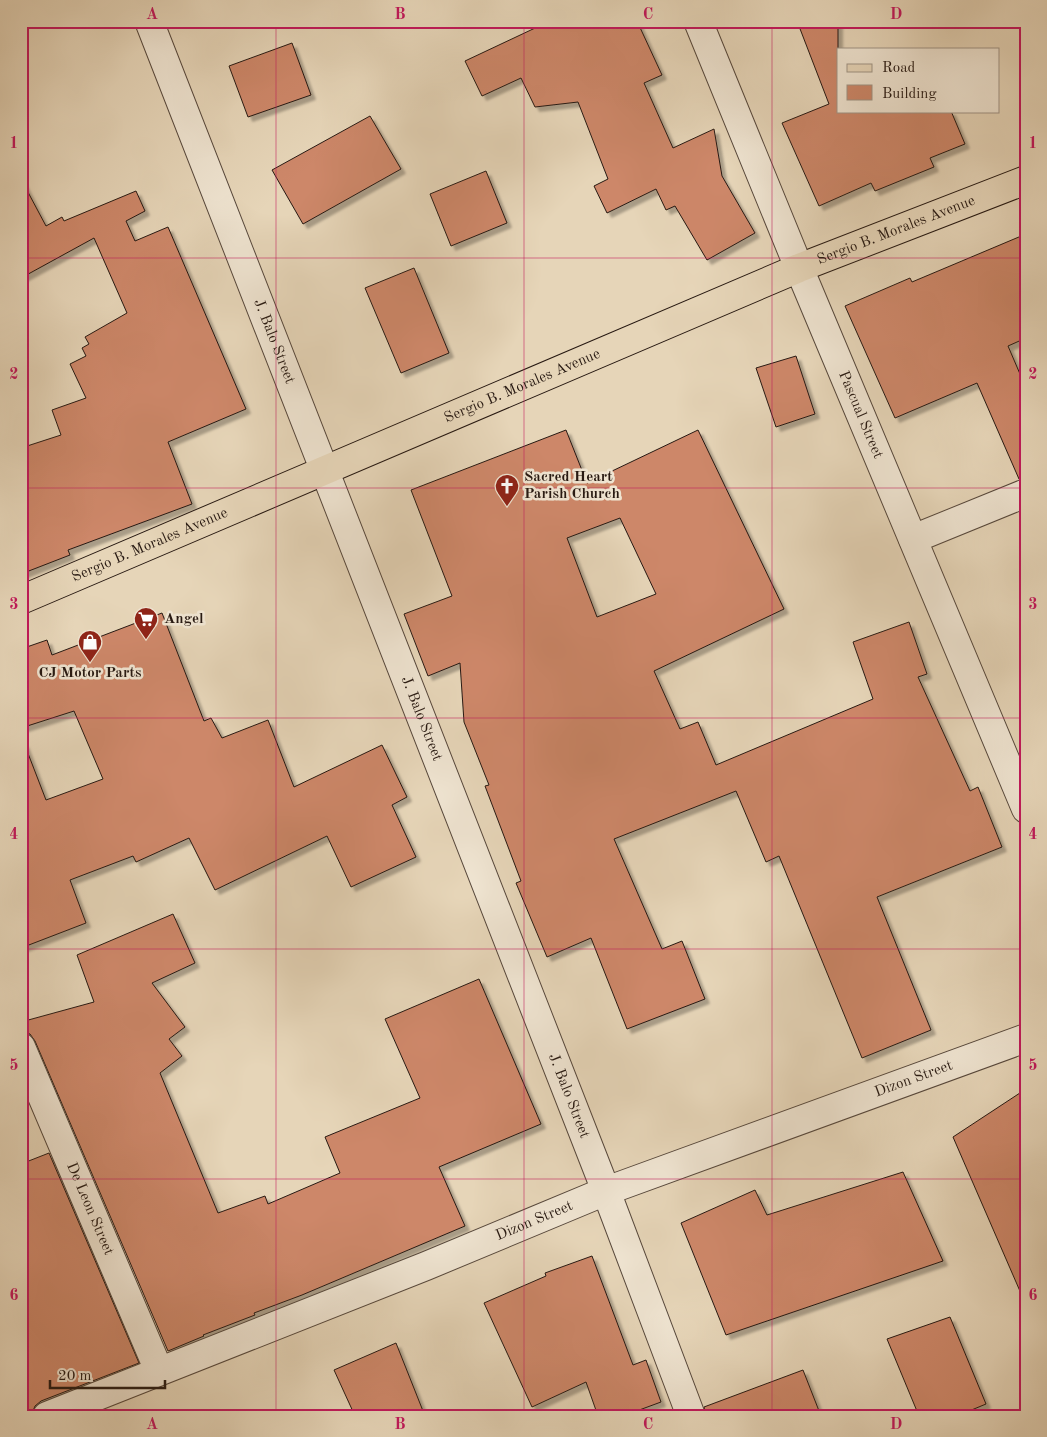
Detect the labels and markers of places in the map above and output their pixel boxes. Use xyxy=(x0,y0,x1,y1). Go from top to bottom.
place label: Sacred Heart Parish Church xyxy=(524,470,620,502)
church icon: Sacred Heart Parish Church xyxy=(494,473,520,507)
supermarket icon: Angel xyxy=(133,606,159,640)
place label: Angel xyxy=(164,612,204,627)
shop icon: CJ Motor Parts xyxy=(77,629,103,663)
place label: CJ Motor Parts xyxy=(39,666,141,681)

